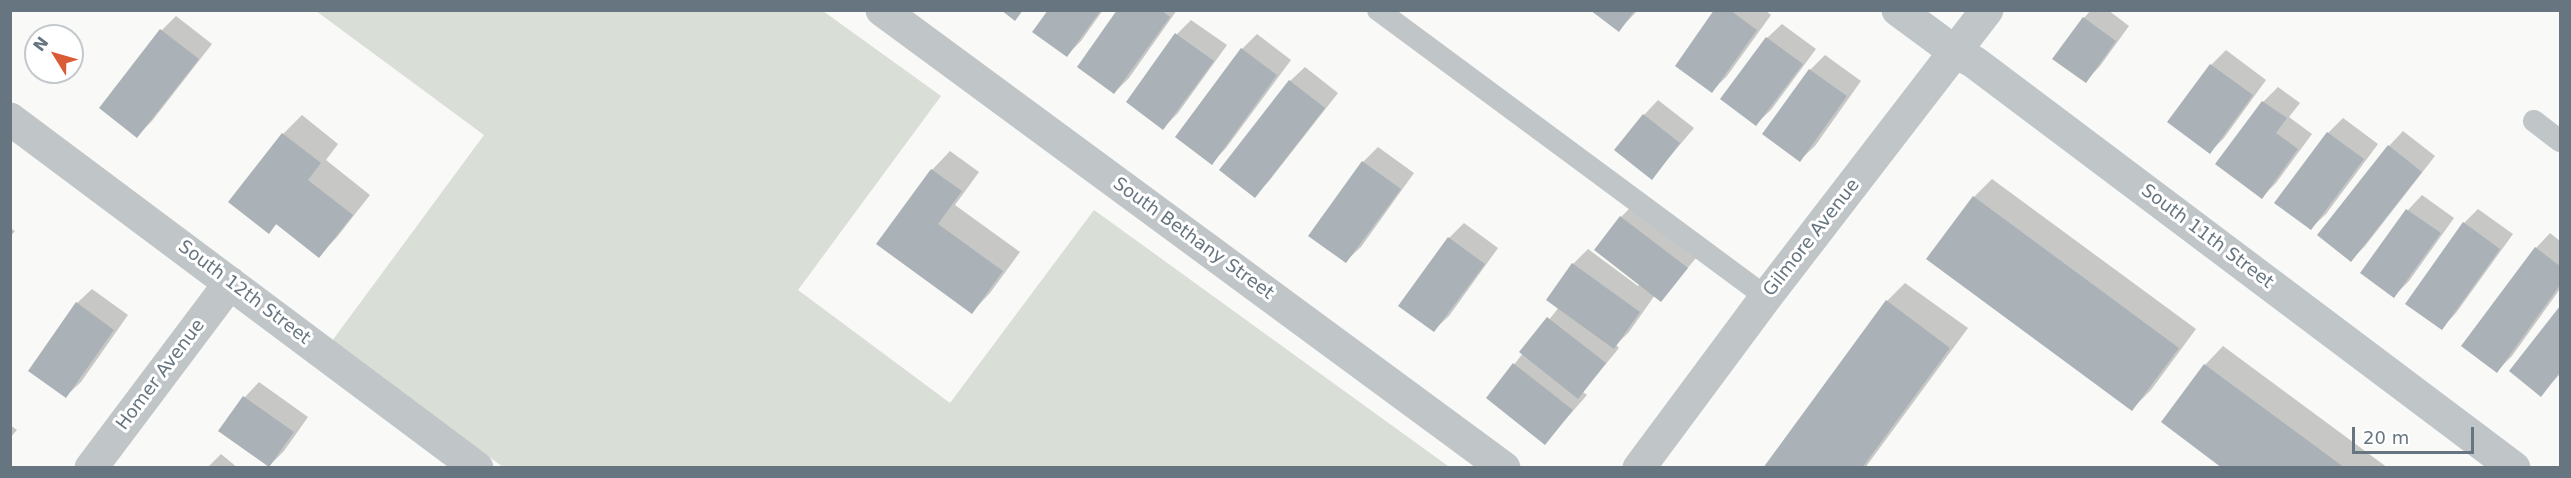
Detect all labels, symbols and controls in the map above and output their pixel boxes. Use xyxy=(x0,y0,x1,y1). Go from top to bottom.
north arrow xyxy=(24,24,84,84)
text: N xyxy=(29,33,52,55)
street label: South Bethany Street xyxy=(1108,173,1278,305)
street label: Gilmore Avenue xyxy=(1759,175,1865,301)
street label: South 11th Street xyxy=(2137,180,2277,294)
street label: South 12th Street xyxy=(174,236,314,350)
street label: Homer Avenue xyxy=(112,315,210,435)
scale bar xyxy=(2355,415,2476,453)
text: 20 m xyxy=(2363,427,2409,448)

